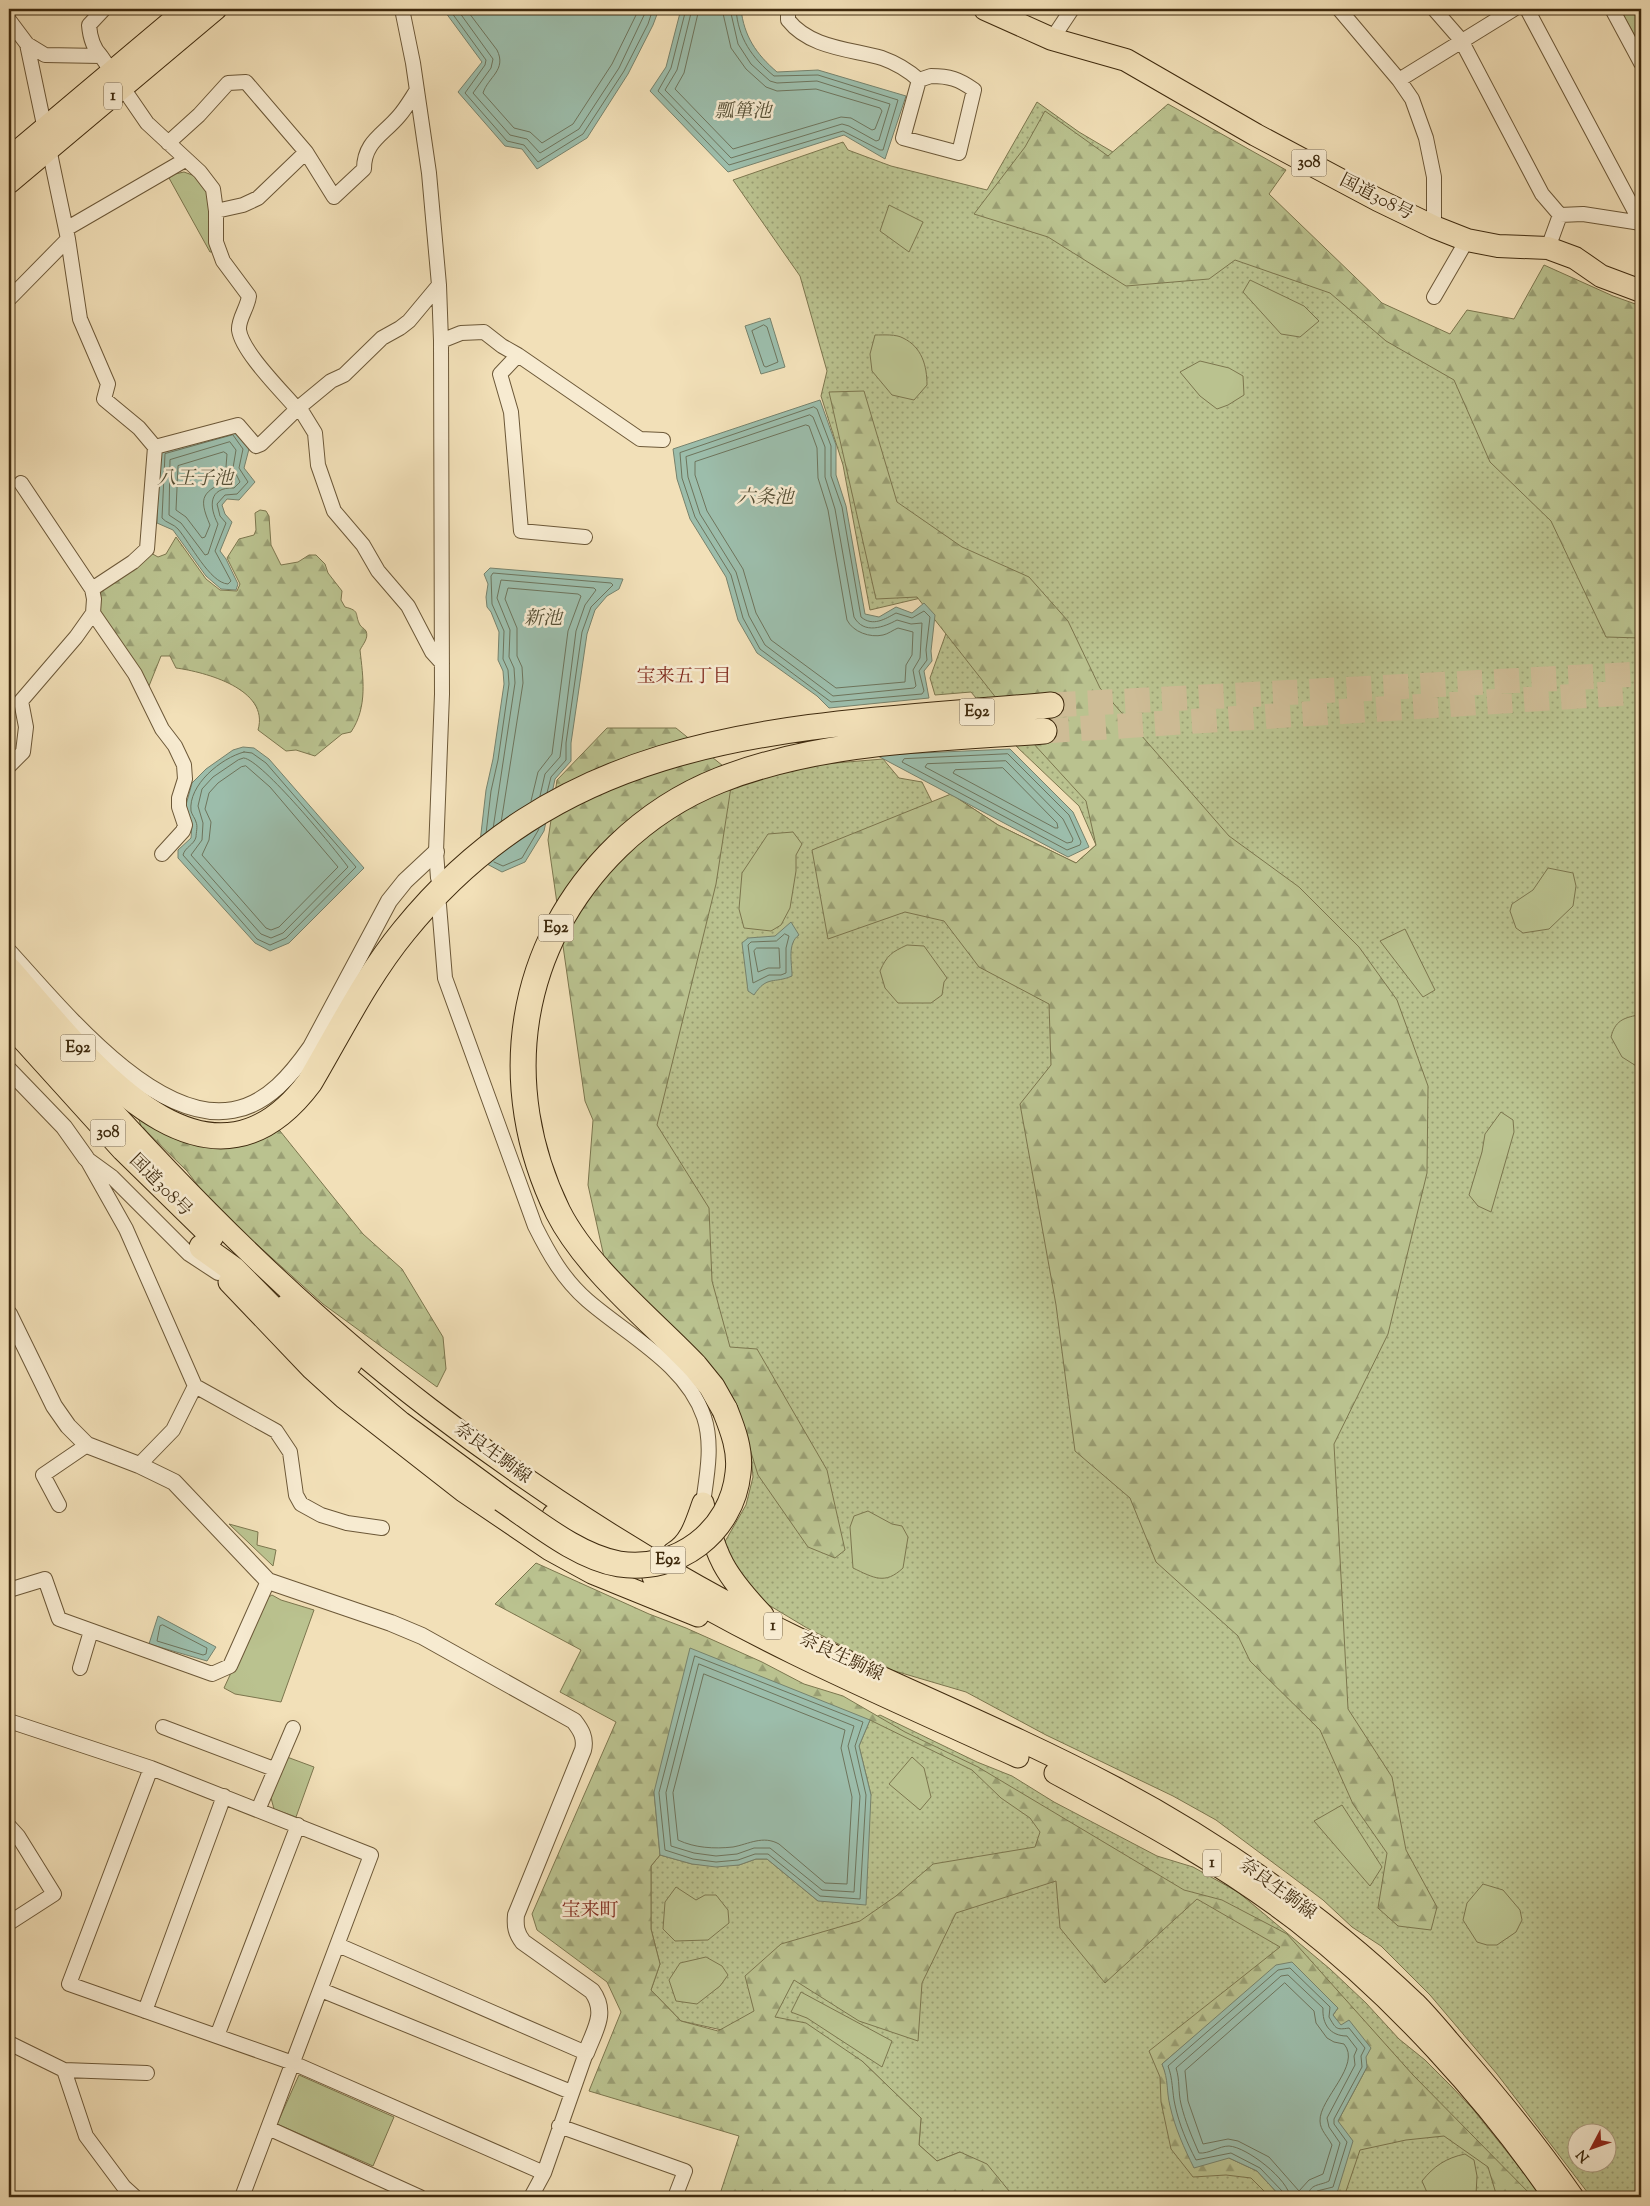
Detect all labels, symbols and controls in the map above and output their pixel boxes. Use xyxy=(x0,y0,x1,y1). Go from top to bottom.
road number: 1 xyxy=(104,82,122,110)
water label: 瓢箪池 xyxy=(714,99,773,126)
road number: 308 xyxy=(1292,150,1326,177)
street label: 国道308号 xyxy=(1335,168,1417,228)
water label: 八王子池 xyxy=(157,466,235,493)
water label: 六条池 xyxy=(736,485,795,512)
water label: 新池 xyxy=(524,606,564,633)
district label: 宝来五丁目 xyxy=(636,664,732,691)
road number: E92 xyxy=(960,699,994,726)
road number: E92 xyxy=(538,914,574,941)
road number: E92 xyxy=(60,1034,96,1062)
road number: 308 xyxy=(90,1120,126,1146)
street label: 国道308号 xyxy=(123,1149,197,1223)
street label: 奈良生駒線 xyxy=(448,1417,536,1491)
road number: E92 xyxy=(650,1546,686,1574)
road number: 1 xyxy=(764,1612,782,1640)
street label: 奈良生駒線 xyxy=(795,1627,887,1689)
road number: 1 xyxy=(1203,1850,1221,1876)
street label: 奈良生駒線 xyxy=(1233,1853,1321,1927)
district label: 宝来町 xyxy=(561,1898,619,1925)
north arrow xyxy=(1568,2124,1618,2174)
text: N xyxy=(1572,2144,1595,2166)

